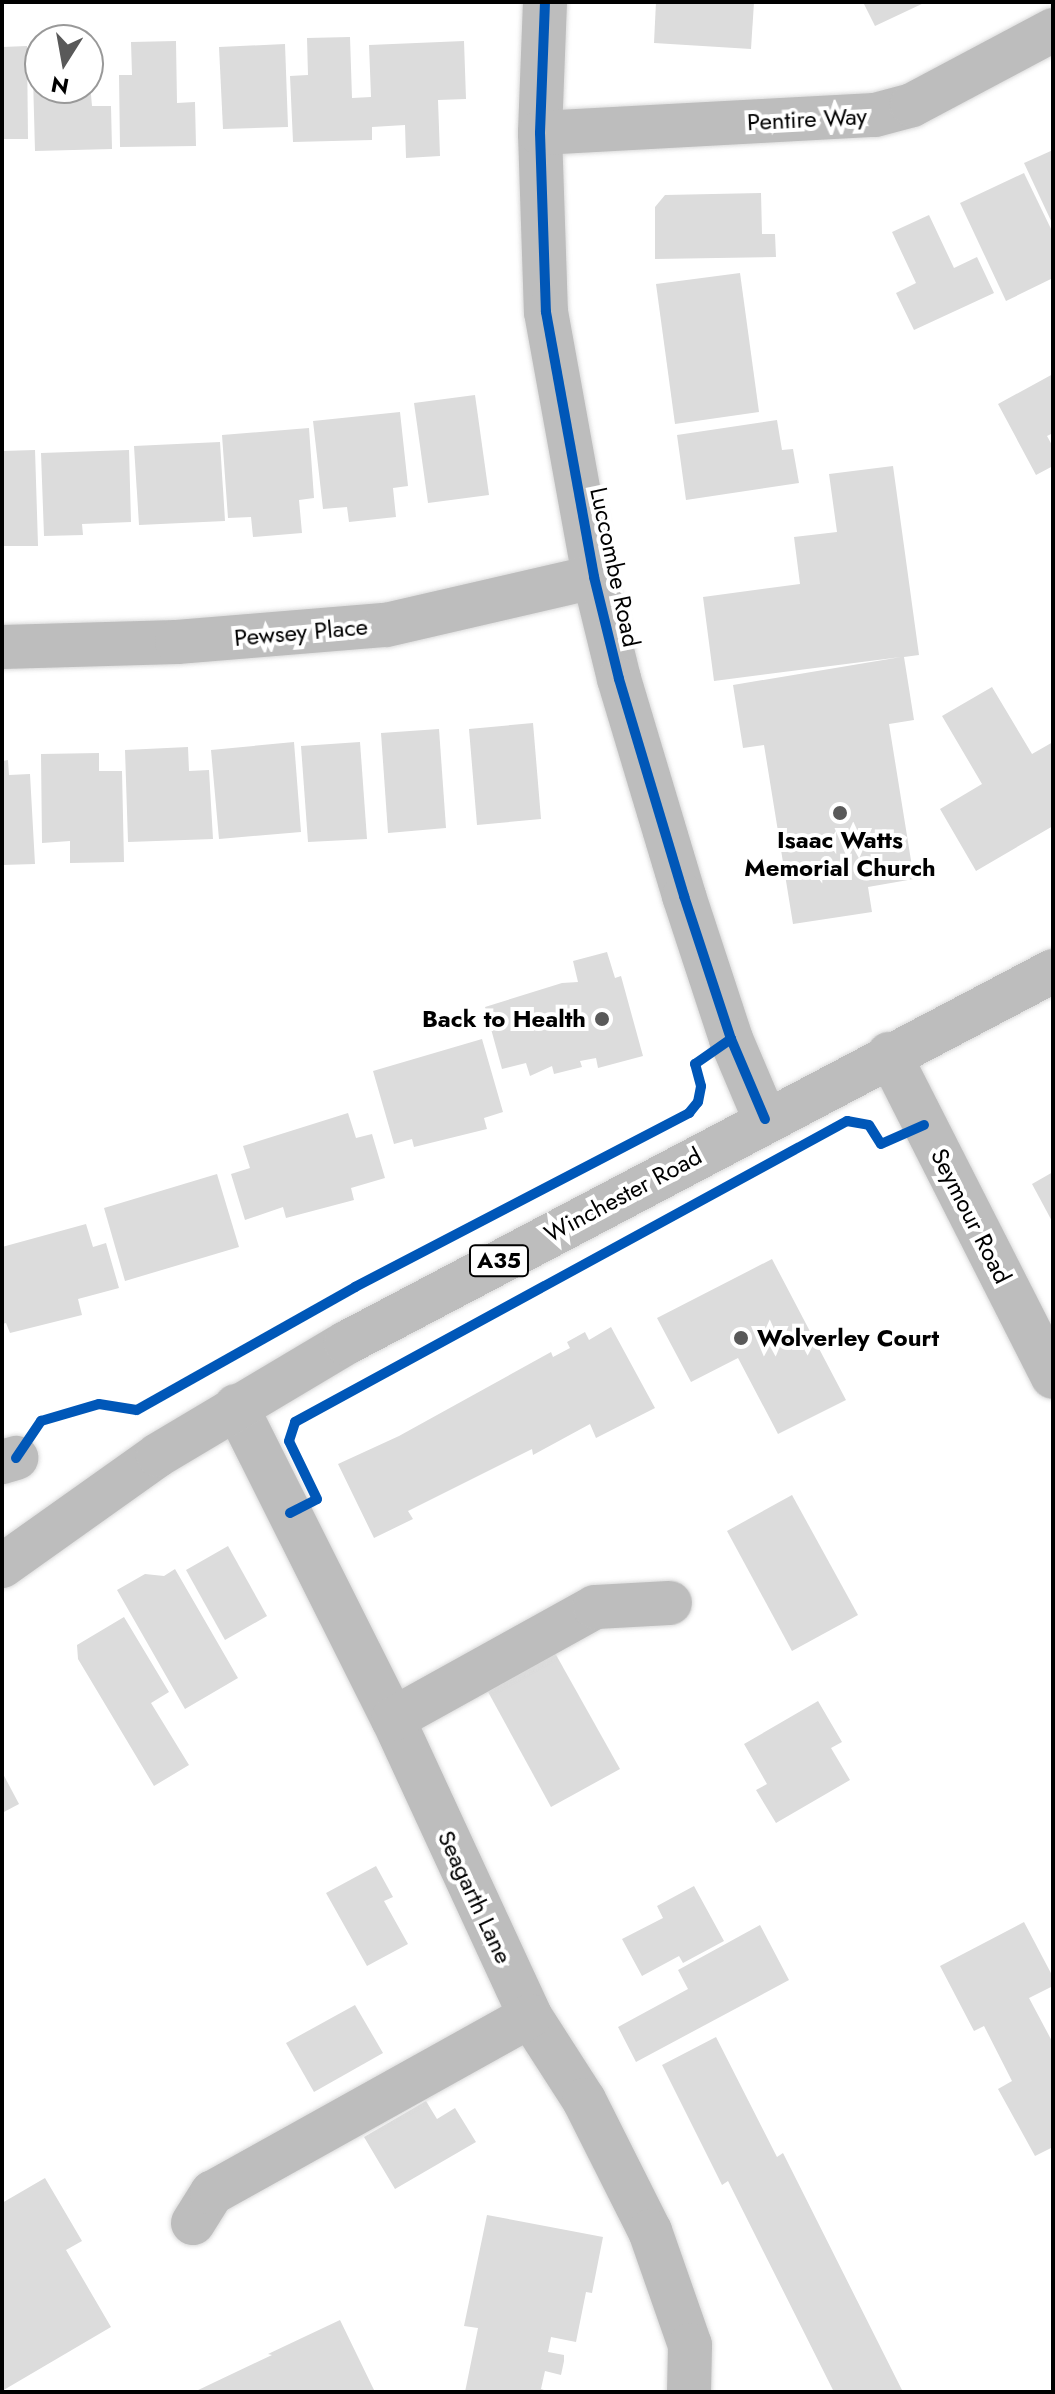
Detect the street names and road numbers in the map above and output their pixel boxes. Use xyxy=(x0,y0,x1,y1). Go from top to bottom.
street label: Pentire Way xyxy=(746,101,868,137)
street label: Luccombe Road xyxy=(584,484,646,650)
street label: Pewsey Place xyxy=(233,612,369,652)
street label: Winchester Road xyxy=(539,1141,707,1249)
street label: Seymour Road xyxy=(925,1144,1017,1288)
road number: A35 xyxy=(467,1243,531,1279)
street label: Seagarth Lane xyxy=(432,1826,518,1968)

